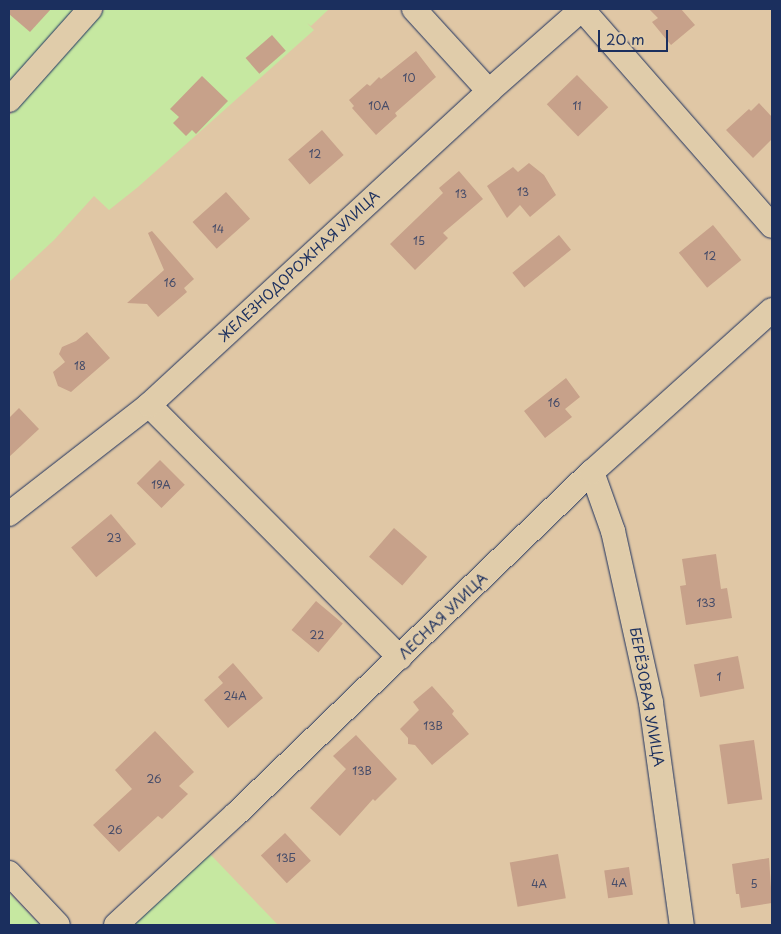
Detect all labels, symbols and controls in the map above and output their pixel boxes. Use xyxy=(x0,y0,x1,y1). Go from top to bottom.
scale bar xyxy=(601,20,671,52)
text: 20 m xyxy=(606,27,645,50)
house number: 10 xyxy=(403,71,415,85)
house number: 10А xyxy=(368,99,390,113)
house number: 11 xyxy=(572,99,582,113)
house number: 12 xyxy=(309,147,321,161)
house number: 13 xyxy=(517,185,529,199)
street label: ЖЕЛЕЗНОДОРОЖНАЯ УЛИЦА xyxy=(215,187,383,345)
house number: 13 xyxy=(455,187,467,201)
house number: 14 xyxy=(212,222,224,236)
house number: 15 xyxy=(413,234,425,248)
house number: 12 xyxy=(704,249,716,263)
house number: 16 xyxy=(164,276,176,290)
house number: 18 xyxy=(74,359,86,373)
house number: 16 xyxy=(548,396,560,410)
house number: 19А xyxy=(151,478,171,492)
house number: 23 xyxy=(107,531,121,545)
street label: ЛЕСНАЯ УЛИЦА xyxy=(395,570,491,662)
house number: 13З xyxy=(696,596,716,610)
street label: БЕРЁЗОВАЯ УЛИЦА xyxy=(627,626,667,768)
house number: 22 xyxy=(310,628,324,642)
house number: 1 xyxy=(717,670,721,684)
house number: 24А xyxy=(223,689,247,703)
house number: 13В xyxy=(423,719,443,733)
house number: 13В xyxy=(352,764,372,778)
house number: 26 xyxy=(146,772,162,786)
house number: 26 xyxy=(107,823,123,837)
house number: 13Б xyxy=(276,851,296,865)
house number: 4А xyxy=(611,876,627,890)
house number: 4А xyxy=(531,877,547,891)
house number: 5 xyxy=(750,877,758,891)

